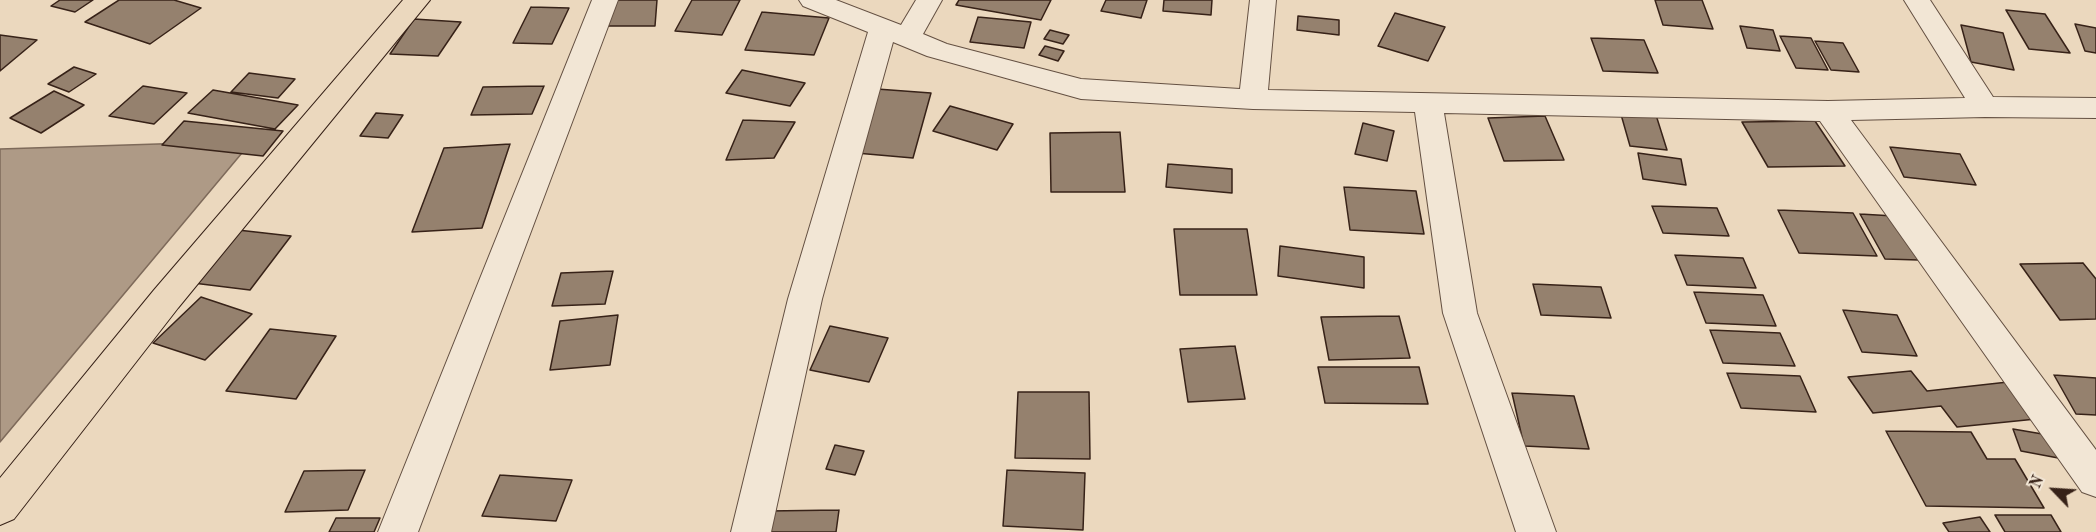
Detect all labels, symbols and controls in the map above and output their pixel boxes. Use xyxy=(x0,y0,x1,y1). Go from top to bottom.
north arrow xyxy=(2024,460,2084,520)
text: N xyxy=(2028,473,2048,491)

